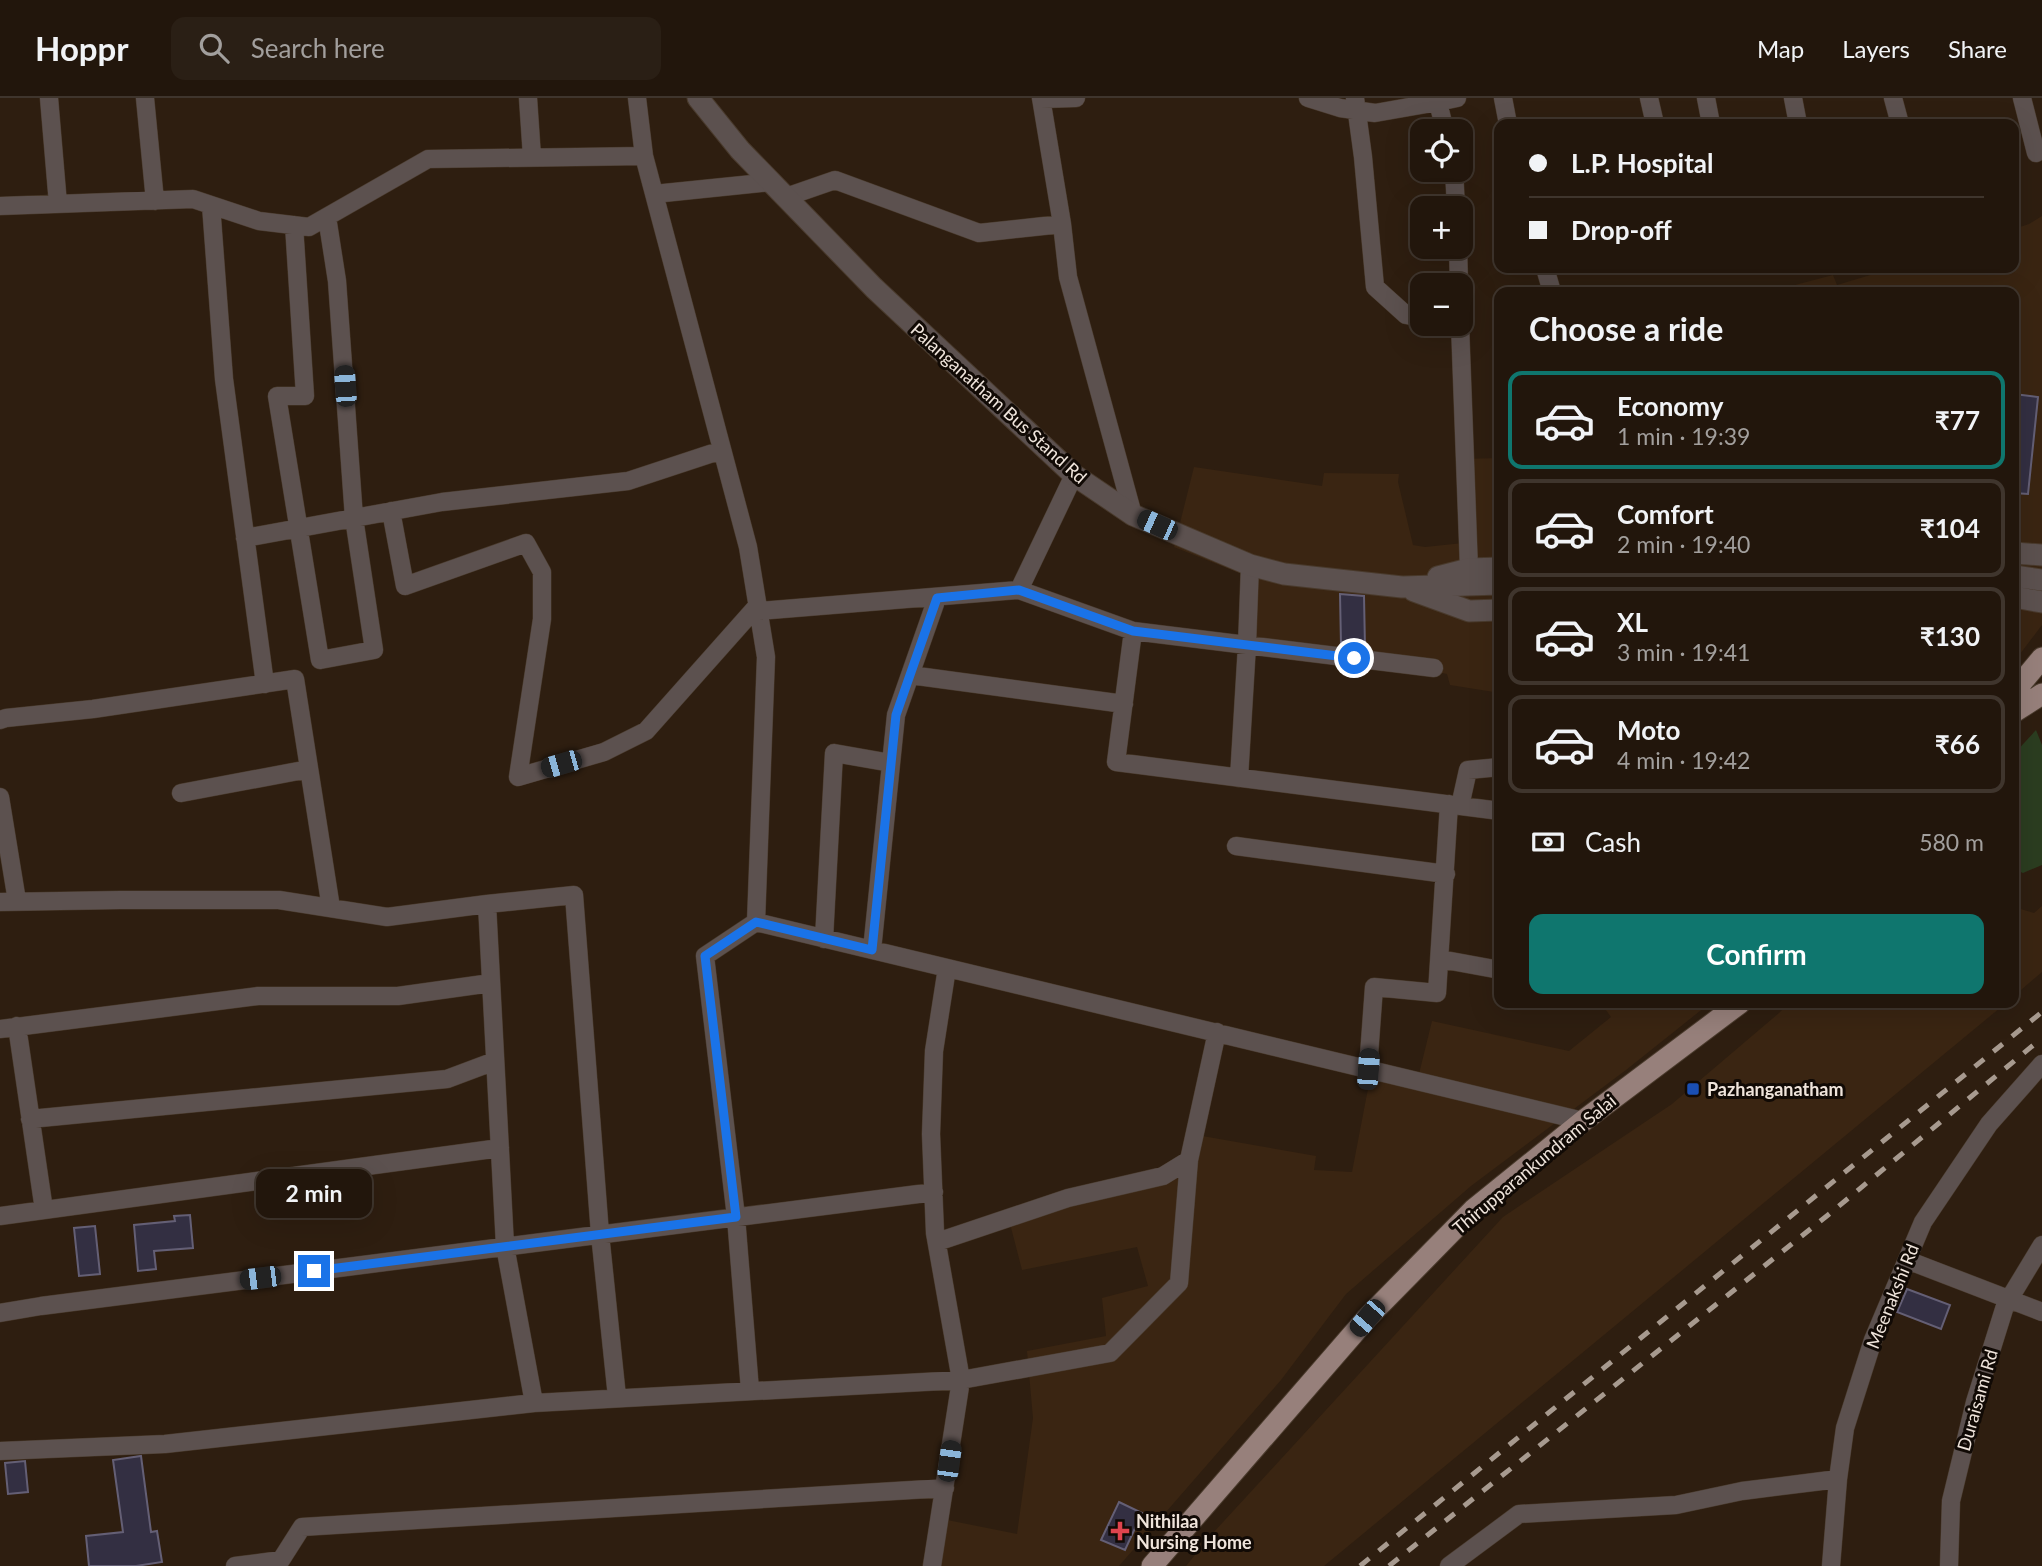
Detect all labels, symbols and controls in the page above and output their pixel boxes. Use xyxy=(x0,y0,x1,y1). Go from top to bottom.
search box xyxy=(171,17,661,80)
text: Hoppr xyxy=(35,28,129,68)
icon: search xyxy=(195,29,233,67)
text: Search here xyxy=(251,32,385,64)
text: Map xyxy=(1757,34,1804,63)
text: Layers xyxy=(1842,34,1910,63)
text: Share xyxy=(1948,34,2007,63)
map controls xyxy=(1410,119,1473,336)
button: locate xyxy=(1410,119,1473,182)
text: L.P. Hospital xyxy=(1571,147,1714,179)
button: + xyxy=(1410,196,1473,259)
text: Drop-off xyxy=(1571,214,1672,246)
button: − xyxy=(1410,273,1473,336)
text: Choose a ride xyxy=(1529,309,1723,348)
street label: Palanganatham Bus Stand Rd xyxy=(907,318,1091,488)
car xyxy=(334,364,357,408)
icon: car xyxy=(1533,389,1596,452)
text: Economy xyxy=(1617,390,1723,422)
text: ₹77 xyxy=(1935,404,1980,436)
text: 1 min · 19:39 xyxy=(1617,422,1750,450)
icon: car xyxy=(1533,497,1596,560)
text: Comfort xyxy=(1617,498,1714,530)
car xyxy=(1134,507,1181,543)
text: ₹104 xyxy=(1920,512,1980,544)
text: 2 min · 19:40 xyxy=(1617,530,1750,558)
icon: car xyxy=(1533,605,1596,668)
text: XL xyxy=(1617,606,1648,638)
text: ₹130 xyxy=(1920,620,1980,652)
text: 3 min · 19:41 xyxy=(1617,638,1750,666)
route start xyxy=(1338,642,1370,674)
icon: car xyxy=(1533,713,1596,776)
text: Moto xyxy=(1617,714,1680,746)
text: ₹66 xyxy=(1935,728,1980,760)
text: 4 min · 19:42 xyxy=(1617,746,1750,774)
car xyxy=(538,748,585,780)
icon: cash xyxy=(1529,823,1567,861)
text: Cash xyxy=(1585,826,1641,858)
text: 580 m xyxy=(1919,828,1984,856)
button: Confirm xyxy=(1529,914,1984,994)
car xyxy=(1357,1047,1380,1091)
place label: Pazhanganatham xyxy=(1707,1078,1844,1100)
marker: Pazhanganatham xyxy=(1685,1081,1701,1097)
street label: Thirupparankundram Salai xyxy=(1448,1089,1620,1239)
callout: 2 min xyxy=(256,1170,372,1218)
text: 2 min xyxy=(285,1179,343,1207)
street label: Meenakshi Rd xyxy=(1861,1240,1923,1352)
route end xyxy=(298,1255,330,1287)
car xyxy=(238,1265,283,1291)
car xyxy=(1346,1295,1389,1341)
street label: Duraisami Rd xyxy=(1952,1347,2002,1453)
car xyxy=(936,1439,963,1483)
place label: Nithilaa Nursing Home xyxy=(1136,1510,1252,1553)
marker: Nithilaa Nursing Home xyxy=(1110,1521,1130,1541)

